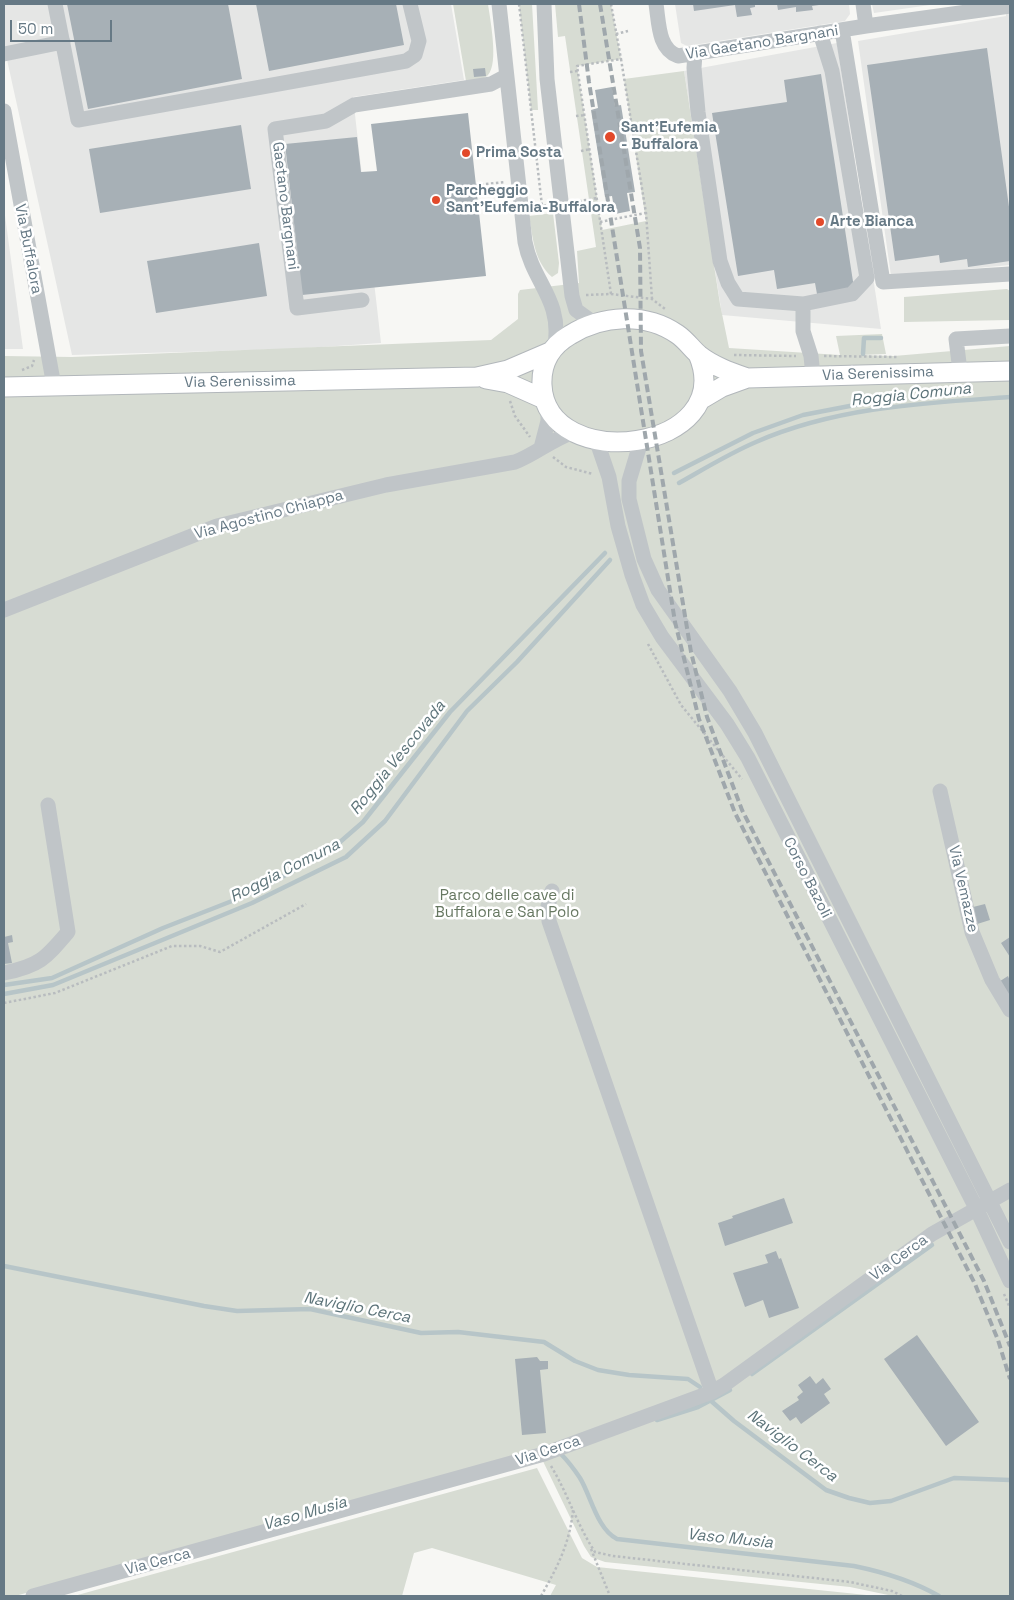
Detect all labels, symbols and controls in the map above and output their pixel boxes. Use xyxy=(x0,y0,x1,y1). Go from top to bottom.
scale bar xyxy=(12,10,115,42)
text: 50 m xyxy=(18,19,53,38)
street label: Via Gaetano Bargnani xyxy=(684,22,840,64)
place label: Sant'Eufemia - Buffalora xyxy=(621,119,717,154)
marker: Sant'Eufemia - Buffalora xyxy=(603,130,617,144)
street label: Gaetano Bargnani xyxy=(268,141,302,271)
place label: Prima Sosta xyxy=(476,144,562,162)
marker: Prima Sosta xyxy=(460,147,472,159)
place label: Parcheggio Sant'Eufemia-Buffalora xyxy=(446,182,615,217)
marker: Parcheggio Sant'Eufemia-Buffalora xyxy=(430,194,442,206)
street label: Via Buffalora xyxy=(10,202,46,296)
place label: Arte Bianca xyxy=(830,213,914,231)
marker: Arte Bianca xyxy=(814,216,826,228)
street label: Via Serenissima xyxy=(822,363,934,385)
street label: Via Serenissima xyxy=(184,372,296,392)
water label: Roggia Comuna xyxy=(850,379,972,411)
street label: Via Agostino Chiappa xyxy=(193,486,345,544)
water label: Roggia Vescovada xyxy=(346,697,450,819)
water label: Roggia Comuna xyxy=(227,835,343,907)
street label: Corso Bazoli xyxy=(779,835,835,921)
street label: Via Vemazze xyxy=(944,844,982,934)
park label: Parco delle cave di Buffalora e San Polo xyxy=(435,887,579,922)
street label: Via Cerca xyxy=(867,1231,931,1285)
water label: Naviglio Cerca xyxy=(302,1288,412,1328)
water label: Naviglio Cerca xyxy=(743,1406,841,1486)
street label: Via Cerca xyxy=(513,1432,583,1470)
water label: Vaso Musia xyxy=(261,1493,349,1535)
water label: Vaso Musia xyxy=(686,1525,774,1553)
street label: Via Cerca xyxy=(123,1545,193,1579)

